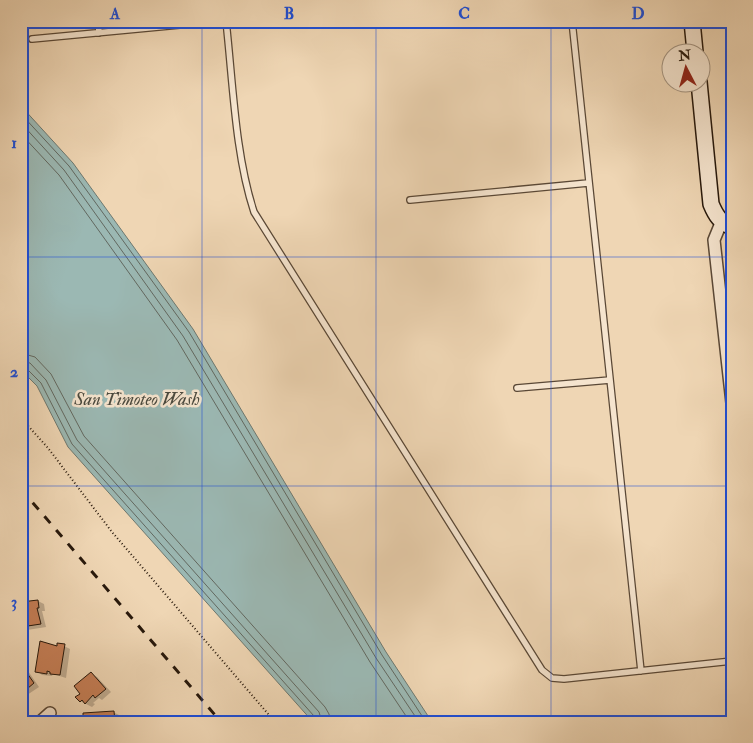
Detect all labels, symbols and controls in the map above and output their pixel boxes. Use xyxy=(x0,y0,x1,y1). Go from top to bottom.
text: A xyxy=(109,4,121,24)
text: B xyxy=(284,4,294,24)
text: C xyxy=(458,4,470,24)
text: D xyxy=(631,4,645,24)
north arrow xyxy=(660,42,710,92)
text: N xyxy=(677,46,692,65)
text: 1 xyxy=(11,133,17,153)
text: 2 xyxy=(10,362,18,382)
water label: San Timoteo Wash xyxy=(73,388,200,411)
text: 3 xyxy=(11,592,17,612)

